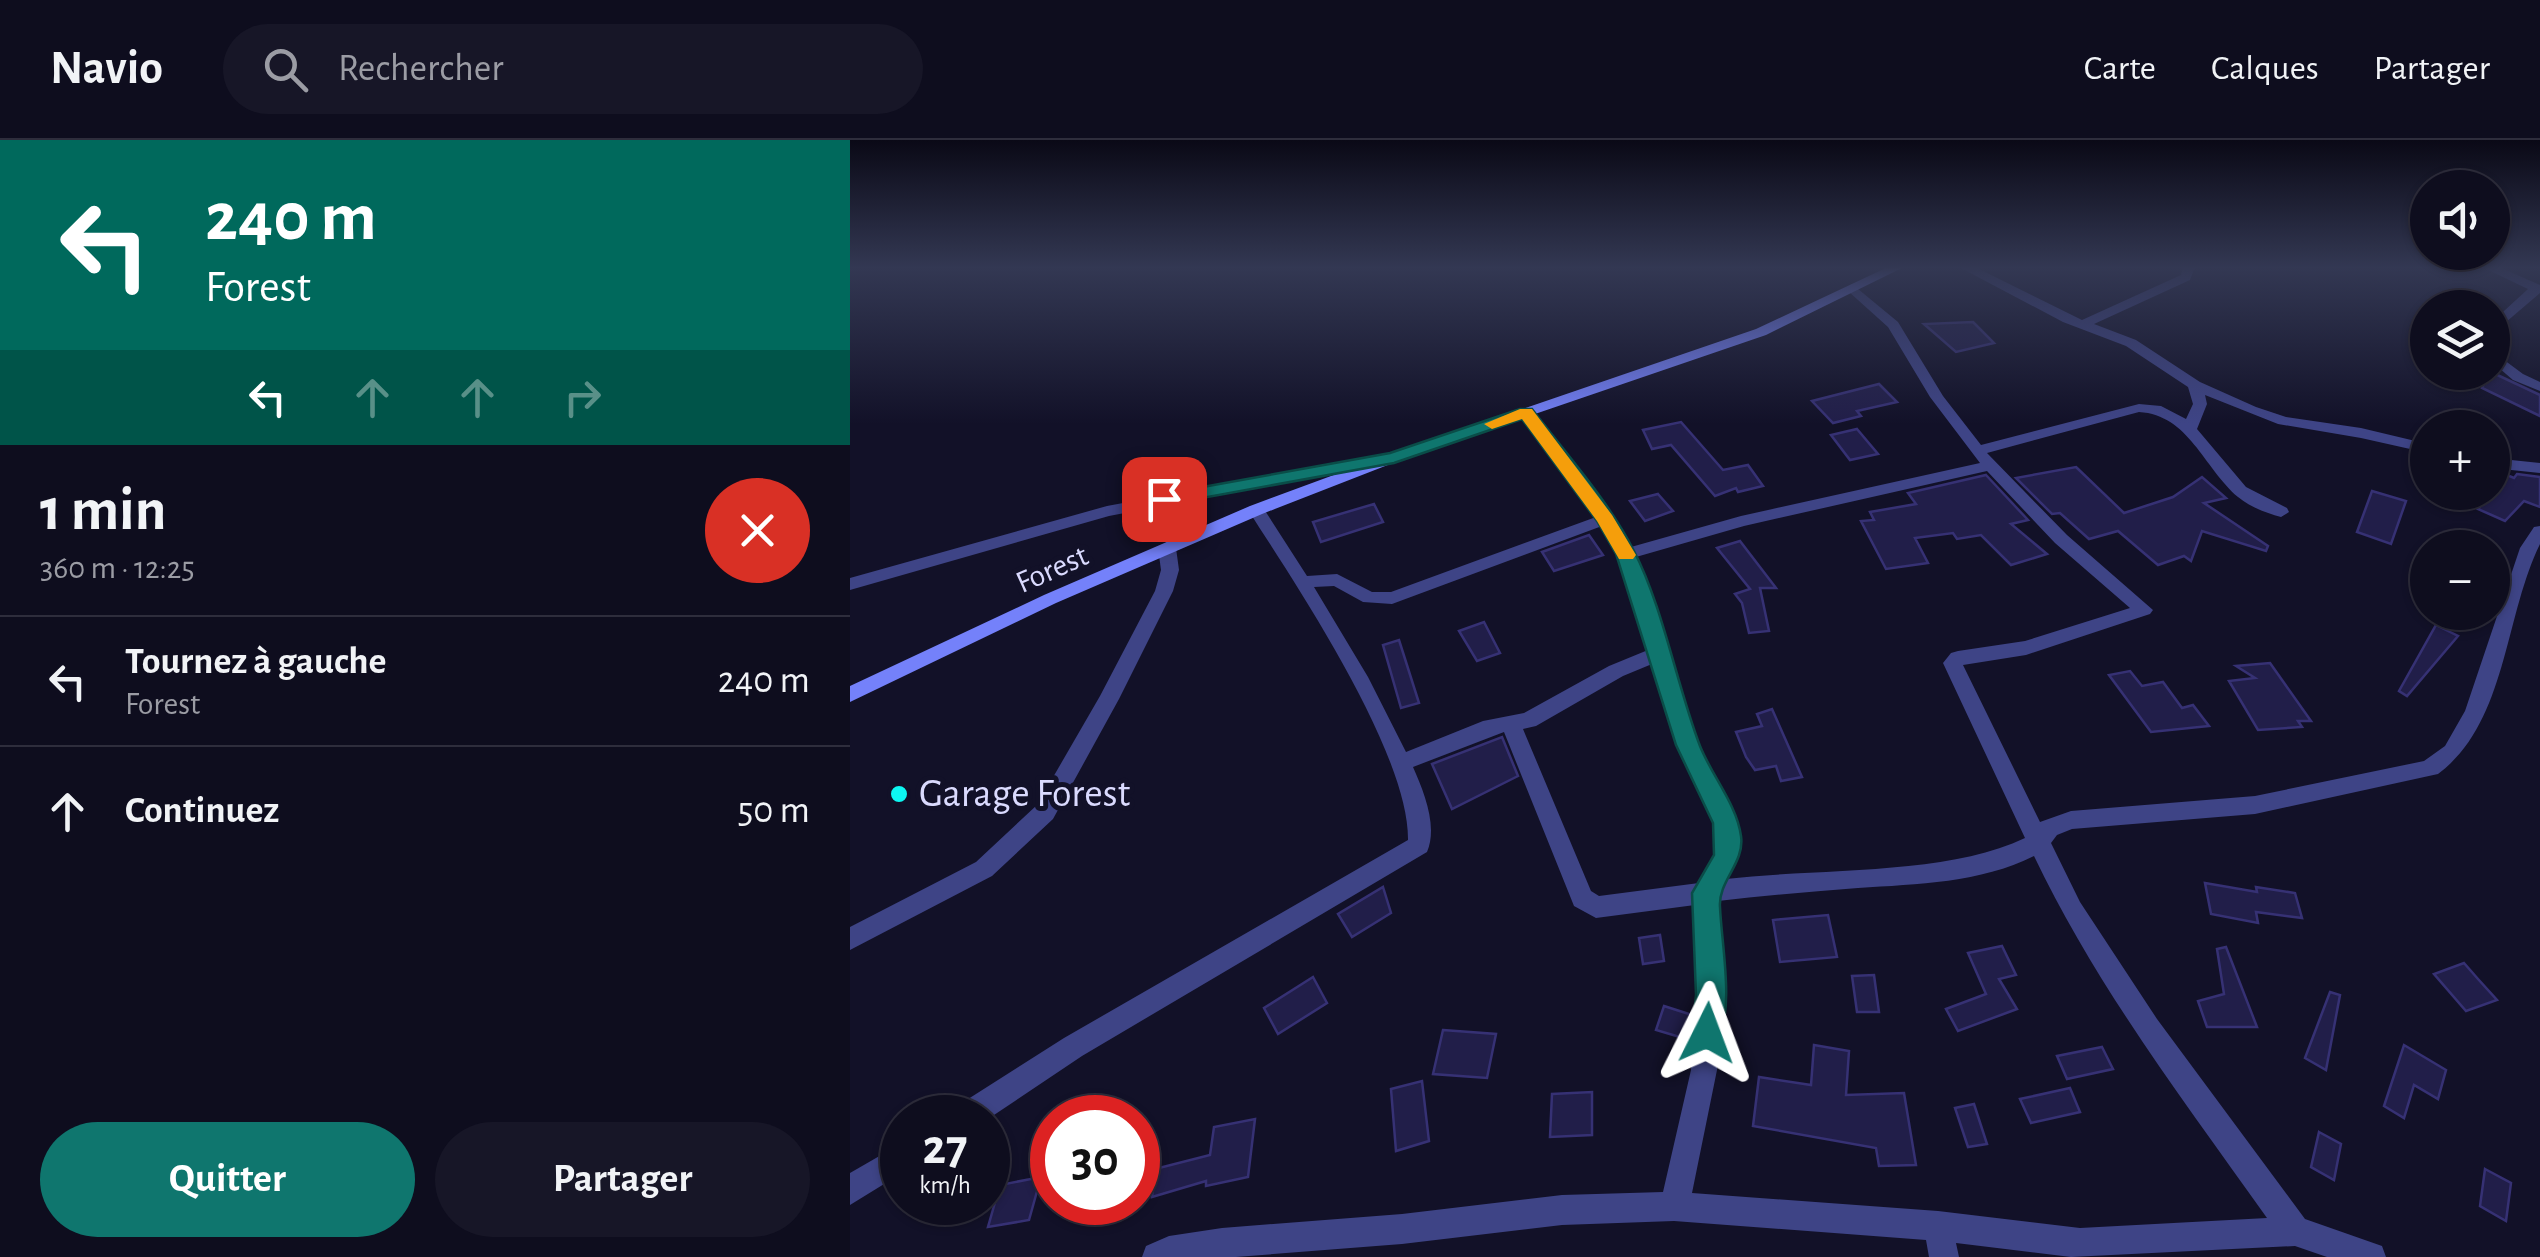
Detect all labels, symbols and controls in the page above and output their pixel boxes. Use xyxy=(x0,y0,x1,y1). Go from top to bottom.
search box xyxy=(223,24,923,114)
icon: search xyxy=(258,42,313,97)
text: Navio xyxy=(50,45,163,93)
text: Rechercher xyxy=(338,50,504,88)
text: Carte xyxy=(2084,51,2156,86)
text: Calques xyxy=(2211,51,2319,86)
text: Partager xyxy=(2374,51,2490,86)
map controls xyxy=(2410,170,2510,630)
button: sound xyxy=(2410,170,2510,270)
icon: left xyxy=(40,180,170,310)
text: 240 m xyxy=(205,183,377,253)
text: Forest xyxy=(205,265,311,310)
button: layers xyxy=(2410,290,2510,390)
icon: left xyxy=(240,370,295,425)
icon: ahead xyxy=(345,370,400,425)
icon: ahead xyxy=(450,370,505,425)
icon: right xyxy=(555,370,610,425)
button: + xyxy=(2410,410,2510,510)
pin xyxy=(1122,457,1207,542)
icon: arrive xyxy=(1137,472,1192,527)
button: close xyxy=(705,478,810,583)
text: 1 min xyxy=(40,481,166,541)
button: − xyxy=(2410,530,2510,630)
street label: Forest xyxy=(1011,539,1093,599)
text: 360 m · 12:25 xyxy=(40,552,195,584)
text: Tournez à gauche xyxy=(125,643,387,681)
icon: left xyxy=(40,654,95,709)
text: 240 m xyxy=(718,662,810,700)
text: Forest xyxy=(125,688,200,720)
place label: Garage Forest xyxy=(919,774,1130,814)
marker: Garage Forest xyxy=(888,783,910,805)
icon: ahead xyxy=(40,784,95,839)
text: Continuez xyxy=(125,792,279,830)
text: 50 m xyxy=(737,792,810,830)
position arrow xyxy=(1655,981,1759,1085)
speed limit sign: 30 xyxy=(1030,1095,1160,1225)
button: Quitter xyxy=(40,1122,415,1237)
button: Partager xyxy=(435,1122,810,1237)
text: 27 xyxy=(922,1123,968,1173)
text: km/h xyxy=(919,1173,971,1198)

